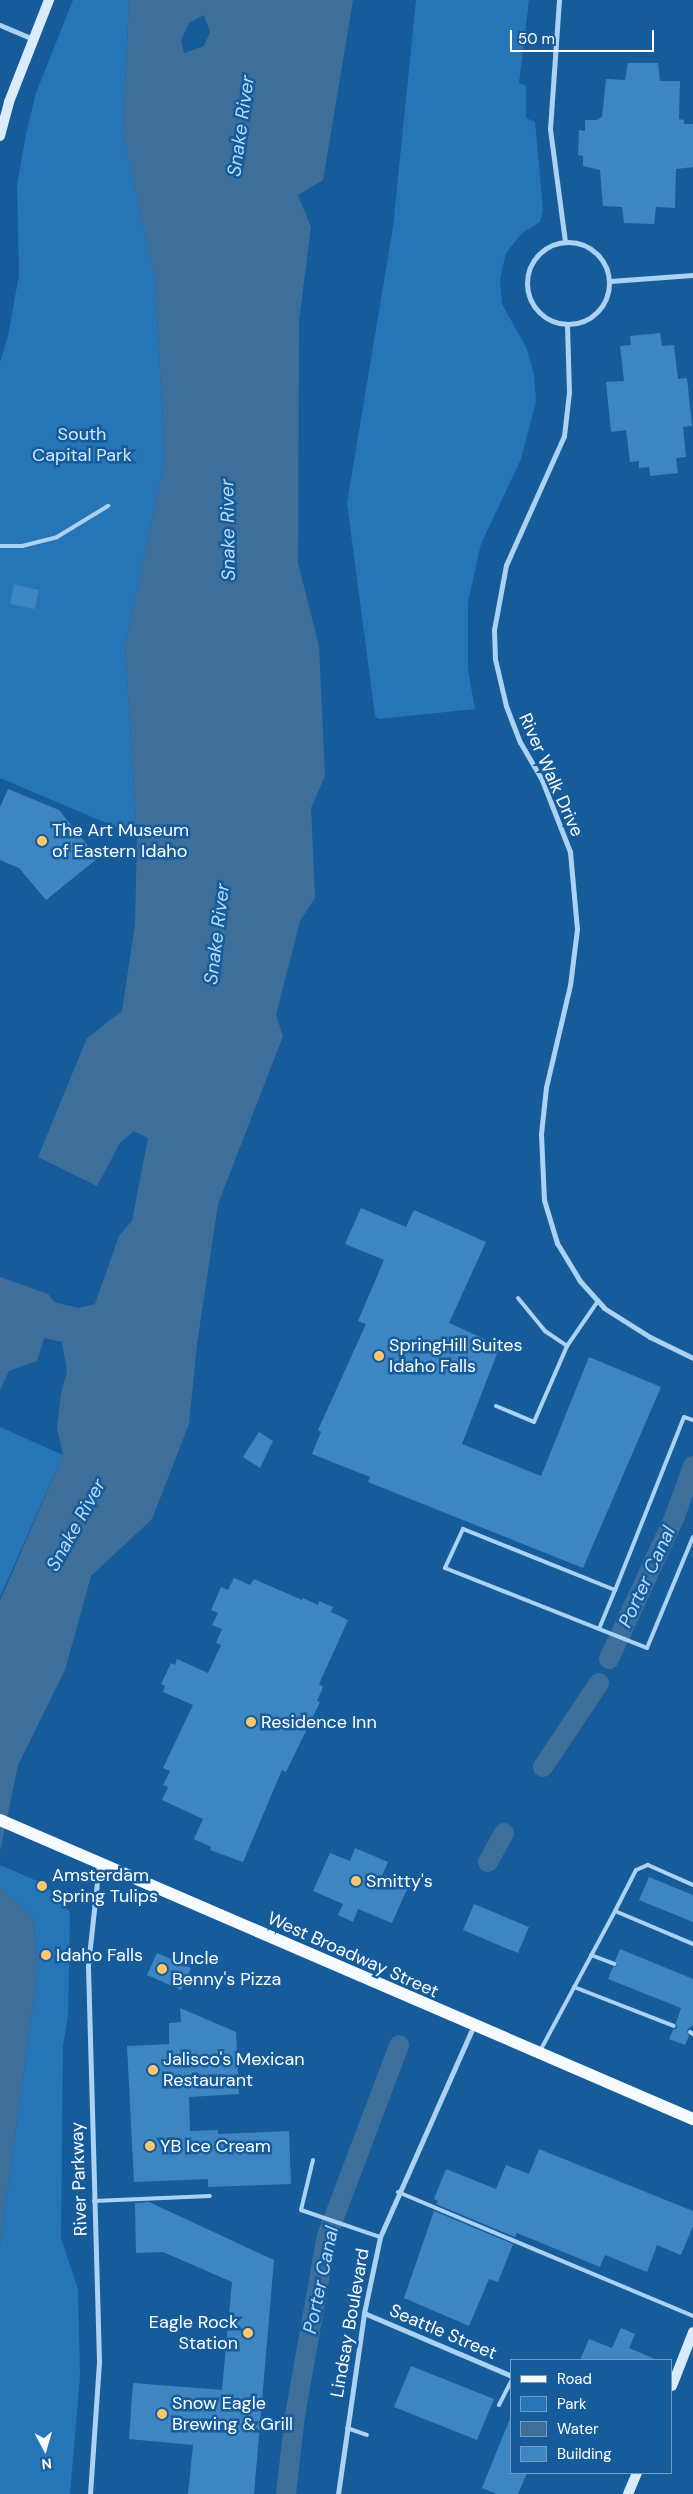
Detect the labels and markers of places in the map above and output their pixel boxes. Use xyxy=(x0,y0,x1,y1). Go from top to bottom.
place label: The Art Museum of Eastern Idaho xyxy=(52,820,189,862)
marker: The Art Museum of Eastern Idaho xyxy=(36,835,48,847)
place label: SpringHill Suites Idaho Falls xyxy=(389,1335,523,1378)
marker: SpringHill Suites Idaho Falls xyxy=(373,1350,385,1362)
place label: Residence Inn xyxy=(261,1711,377,1733)
marker: Residence Inn xyxy=(245,1716,257,1728)
place label: Amsterdam Spring Tulips xyxy=(52,1865,158,1908)
place label: Smitty's xyxy=(366,1870,433,1892)
marker: Smitty's xyxy=(350,1875,362,1887)
marker: Amsterdam Spring Tulips xyxy=(36,1880,48,1892)
place label: Idaho Falls xyxy=(56,1944,143,1966)
place label: Uncle Benny's Pizza xyxy=(172,1948,281,1990)
marker: Idaho Falls xyxy=(40,1949,52,1961)
marker: Uncle Benny's Pizza xyxy=(156,1963,168,1975)
place label: Jalisco's Mexican Restaurant xyxy=(163,2049,305,2092)
marker: Jalisco's Mexican Restaurant xyxy=(147,2064,159,2076)
place label: YB Ice Cream xyxy=(160,2135,271,2157)
marker: YB Ice Cream xyxy=(144,2140,156,2152)
place label: Eagle Rock Station xyxy=(149,2312,238,2354)
marker: Eagle Rock Station xyxy=(242,2327,254,2339)
place label: Snow Eagle Brewing & Grill xyxy=(172,2393,293,2436)
marker: Snow Eagle Brewing & Grill xyxy=(156,2408,168,2420)

